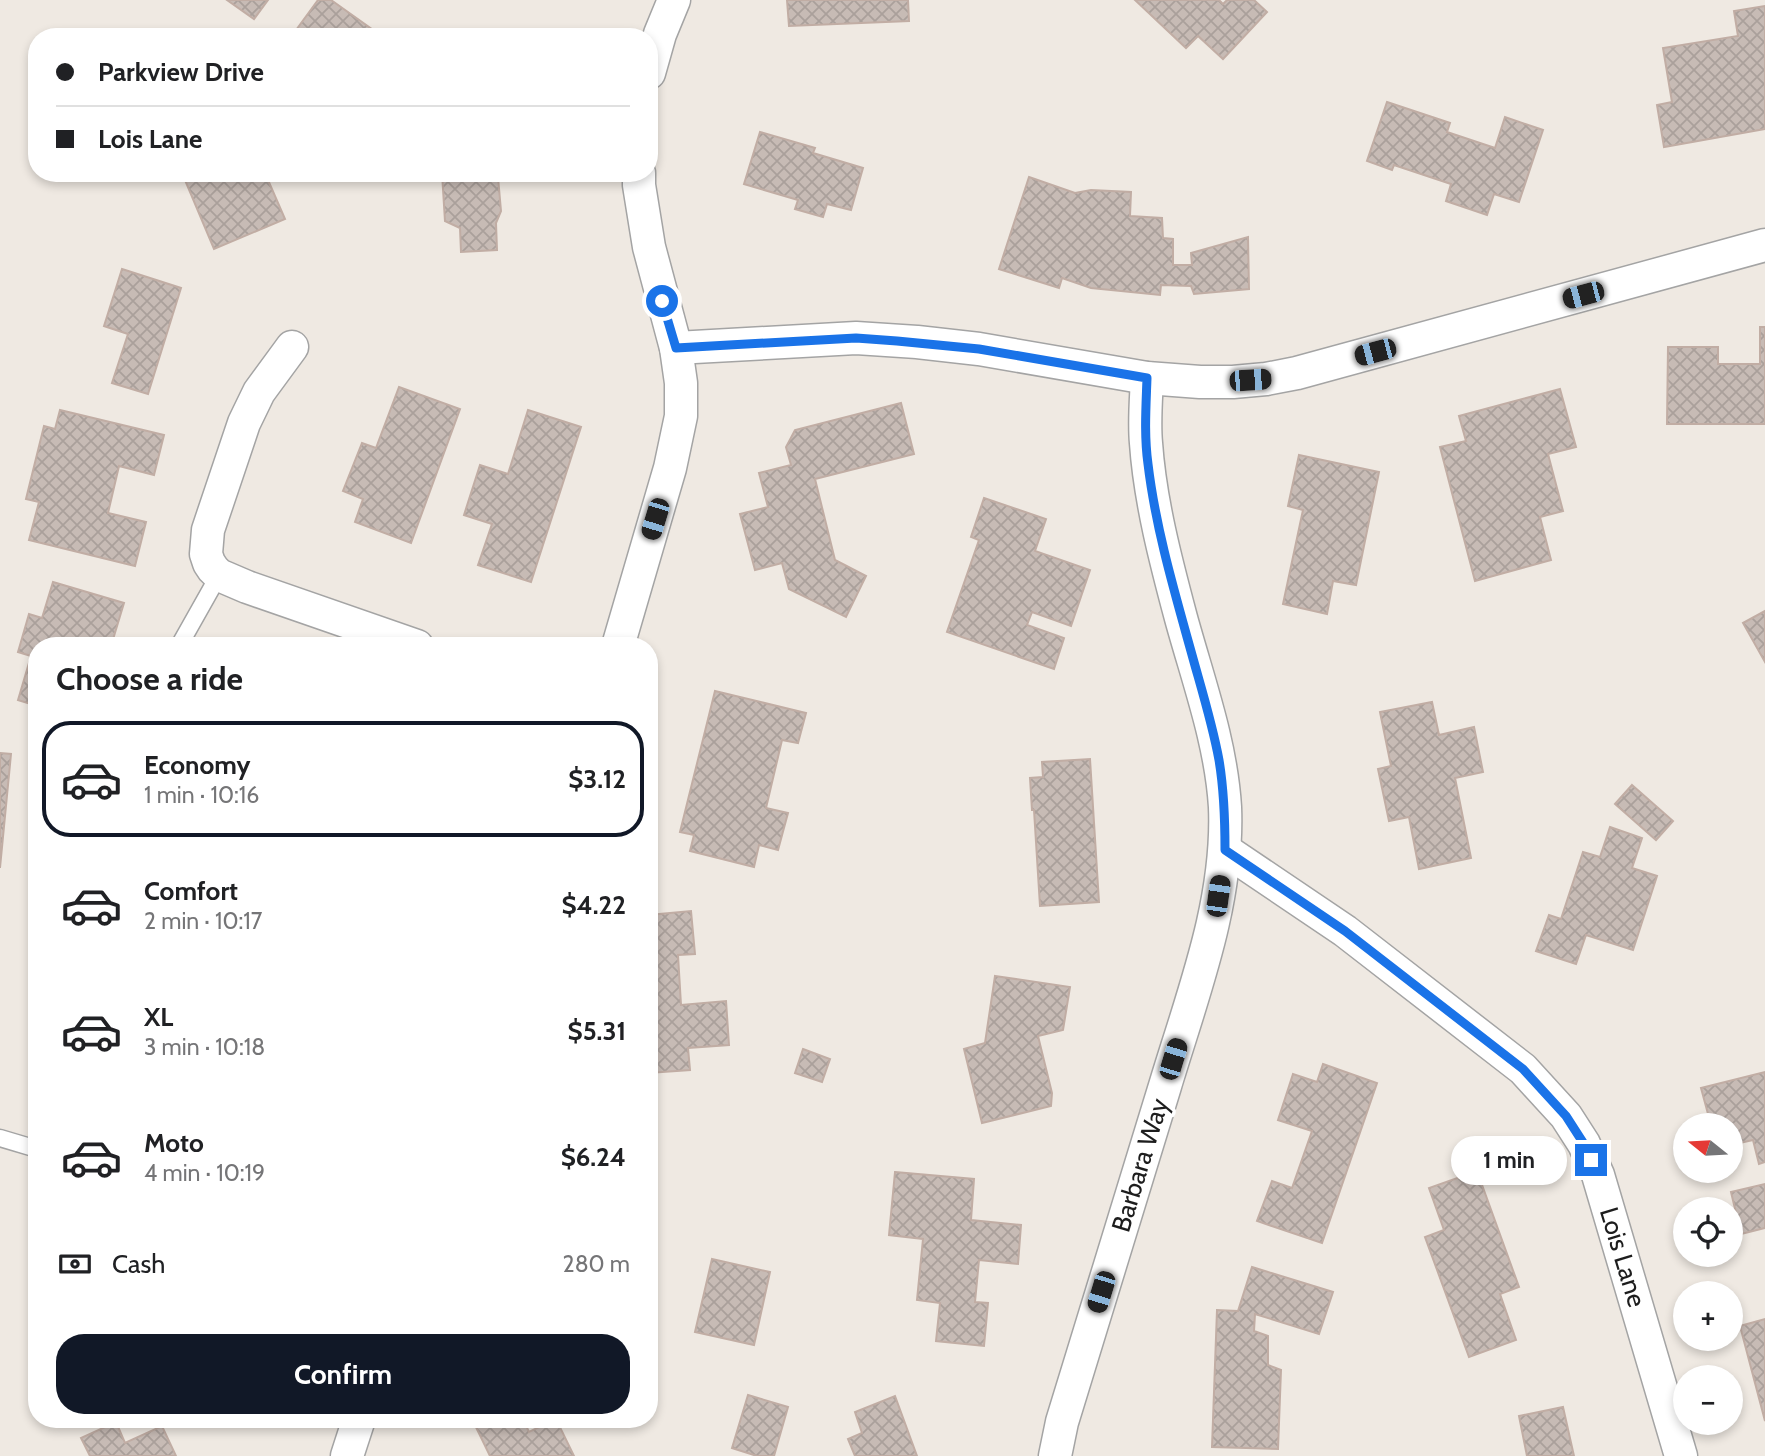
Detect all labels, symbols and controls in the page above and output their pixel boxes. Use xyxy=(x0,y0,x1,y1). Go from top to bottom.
text: Parkview Drive xyxy=(98,56,264,88)
text: Lois Lane xyxy=(98,123,202,155)
car xyxy=(1560,279,1607,311)
route start xyxy=(646,285,678,317)
car xyxy=(1352,336,1399,368)
car xyxy=(1229,368,1272,392)
car xyxy=(639,496,672,542)
text: Choose a ride xyxy=(56,659,243,698)
icon: car xyxy=(60,748,123,811)
text: Economy xyxy=(144,749,250,781)
text: $3.12 xyxy=(568,763,626,795)
text: 1 min · 10:16 xyxy=(144,781,259,809)
icon: car xyxy=(60,874,123,937)
car xyxy=(1205,874,1232,918)
text: Comfort xyxy=(144,875,238,907)
text: $4.22 xyxy=(561,889,626,921)
text: 2 min · 10:17 xyxy=(144,907,262,935)
icon: car xyxy=(60,1000,123,1063)
text: XL xyxy=(144,1001,173,1033)
text: $5.31 xyxy=(568,1015,626,1047)
text: 3 min · 10:18 xyxy=(144,1033,265,1061)
car xyxy=(1157,1036,1190,1082)
street label: Barbara Way xyxy=(1105,1094,1175,1236)
north arrow xyxy=(1673,1113,1743,1183)
map controls xyxy=(1673,1113,1743,1435)
icon: car xyxy=(60,1126,123,1189)
text: Moto xyxy=(144,1127,204,1159)
callout: 1 min xyxy=(1451,1136,1566,1184)
text: $6.24 xyxy=(561,1141,626,1173)
route end xyxy=(1575,1144,1607,1176)
text: 1 min xyxy=(1483,1146,1535,1174)
text: 4 min · 10:19 xyxy=(144,1159,265,1187)
button: locate xyxy=(1673,1197,1743,1267)
street label: Lois Lane xyxy=(1593,1203,1653,1311)
icon: cash xyxy=(56,1245,94,1283)
text: Cash xyxy=(112,1248,165,1280)
text: 280 m xyxy=(563,1250,630,1278)
car xyxy=(1085,1269,1118,1315)
button: + xyxy=(1673,1281,1743,1351)
button: Confirm xyxy=(56,1334,630,1414)
button: − xyxy=(1673,1365,1743,1435)

